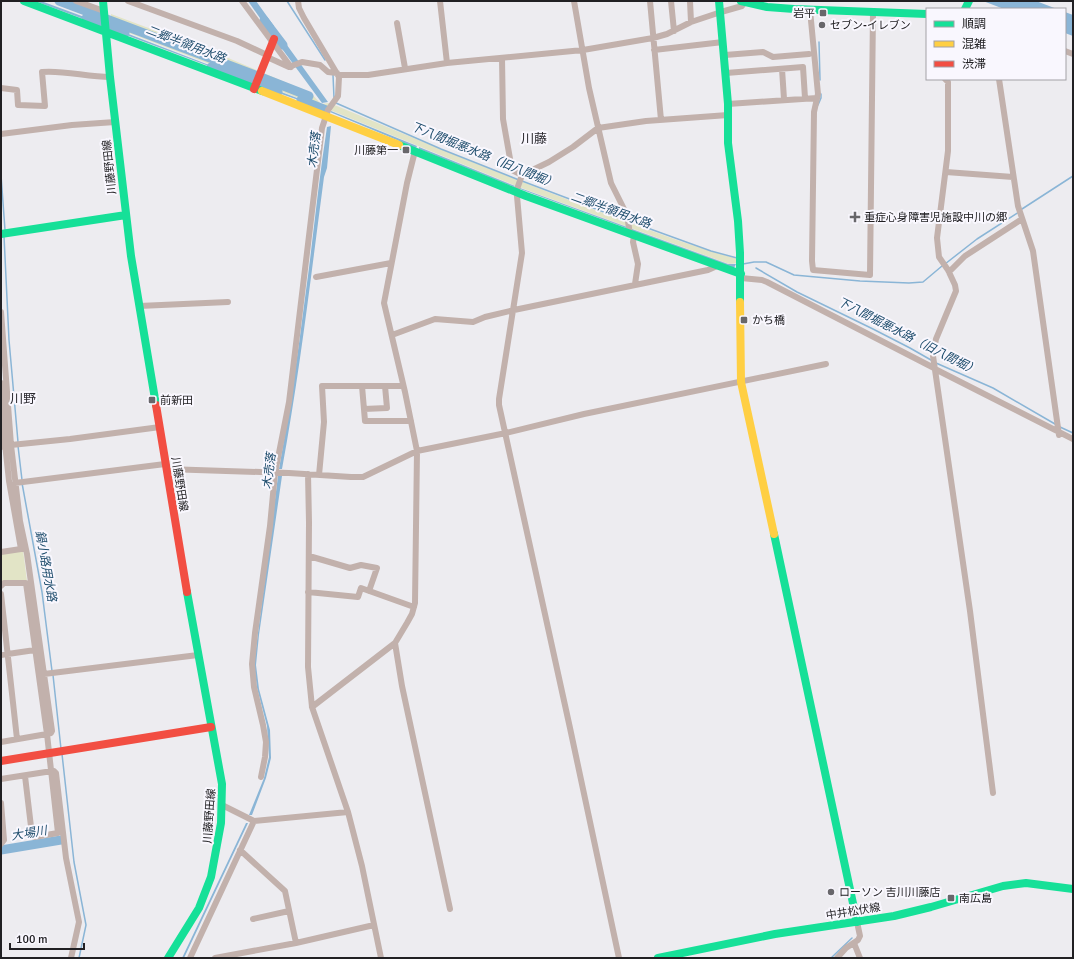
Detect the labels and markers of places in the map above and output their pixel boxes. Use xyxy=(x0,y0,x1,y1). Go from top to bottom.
place label: 岩平 xyxy=(793,7,815,20)
marker: 岩平 xyxy=(818,8,828,18)
place label: セブン-イレブン xyxy=(830,19,911,32)
marker: セブン-イレブン xyxy=(817,20,827,30)
place label: 川藤第一 xyxy=(354,144,398,157)
marker: 川藤第一 xyxy=(401,145,411,155)
marker: 重症心身障害児施設中川の郷 xyxy=(849,211,861,223)
place label: 重症心身障害児施設中川の郷 xyxy=(864,211,1007,224)
place label: かち橋 xyxy=(752,314,785,327)
marker: かち橋 xyxy=(739,315,749,325)
place label: 前新田 xyxy=(160,394,193,407)
marker: 前新田 xyxy=(147,395,157,405)
place label: ローソン 吉川川藤店 xyxy=(839,886,940,899)
marker: ローソン 吉川川藤店 xyxy=(826,887,836,897)
place label: 南広島 xyxy=(959,892,992,905)
marker: 南広島 xyxy=(946,893,956,903)

